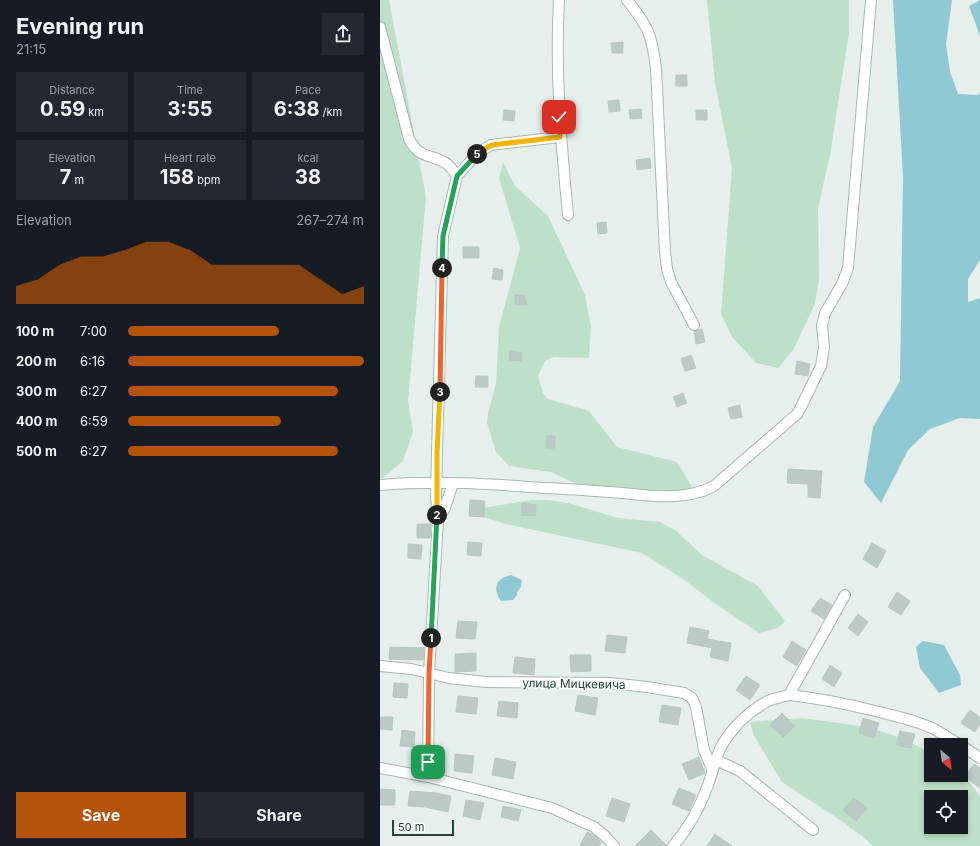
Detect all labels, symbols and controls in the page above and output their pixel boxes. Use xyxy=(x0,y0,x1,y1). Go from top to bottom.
text: Evening run xyxy=(16,13,144,39)
button: share xyxy=(322,13,364,55)
text: 21:15 xyxy=(16,41,46,57)
text: Distance xyxy=(49,83,95,97)
text: Time xyxy=(177,83,203,97)
text: Pace xyxy=(295,83,321,97)
text: 0.59 xyxy=(40,97,85,121)
text: 3:55 xyxy=(167,97,213,121)
text: 6:38 xyxy=(274,97,319,121)
pin xyxy=(542,100,576,134)
text: km xyxy=(85,105,104,119)
text: /km xyxy=(319,105,342,119)
icon: check xyxy=(548,106,570,128)
pin: 5 xyxy=(467,144,487,164)
text: 5 xyxy=(473,147,481,161)
text: Elevation xyxy=(48,151,96,165)
text: Heart rate xyxy=(164,151,216,165)
text: kcal xyxy=(297,151,319,165)
text: 7 xyxy=(60,165,71,189)
text: 158 xyxy=(160,165,194,189)
text: 38 xyxy=(295,165,321,189)
text: m xyxy=(71,173,84,187)
text: bpm xyxy=(194,173,220,187)
text: Elevation xyxy=(16,212,72,228)
text: 267–274 m xyxy=(296,212,364,228)
pin: 4 xyxy=(432,258,452,278)
text: 4 xyxy=(438,261,446,275)
text: 100 m xyxy=(16,323,54,339)
text: 7:00 xyxy=(80,323,107,339)
text: 200 m xyxy=(16,353,57,369)
text: 6:16 xyxy=(80,353,105,369)
pin: 3 xyxy=(430,382,450,402)
text: 300 m xyxy=(16,383,57,399)
text: 6:27 xyxy=(80,383,107,399)
text: 3 xyxy=(436,385,444,399)
text: 400 m xyxy=(16,413,57,429)
text: 6:59 xyxy=(80,413,108,429)
text: 500 m xyxy=(16,443,57,459)
text: 6:27 xyxy=(80,443,107,459)
pin: 2 xyxy=(427,505,447,525)
text: 2 xyxy=(434,508,440,522)
pin: 1 xyxy=(421,628,441,648)
text: 1 xyxy=(429,631,433,645)
street label: улица Мицкевича xyxy=(522,675,626,692)
north arrow xyxy=(924,738,968,782)
map controls xyxy=(924,738,968,834)
pin xyxy=(411,745,445,779)
icon: arrive xyxy=(417,751,439,773)
button: locate xyxy=(924,790,968,834)
button: Save xyxy=(16,792,186,838)
button: Share xyxy=(194,792,364,838)
scale bar xyxy=(392,818,454,837)
text: 50 m xyxy=(398,820,424,834)

